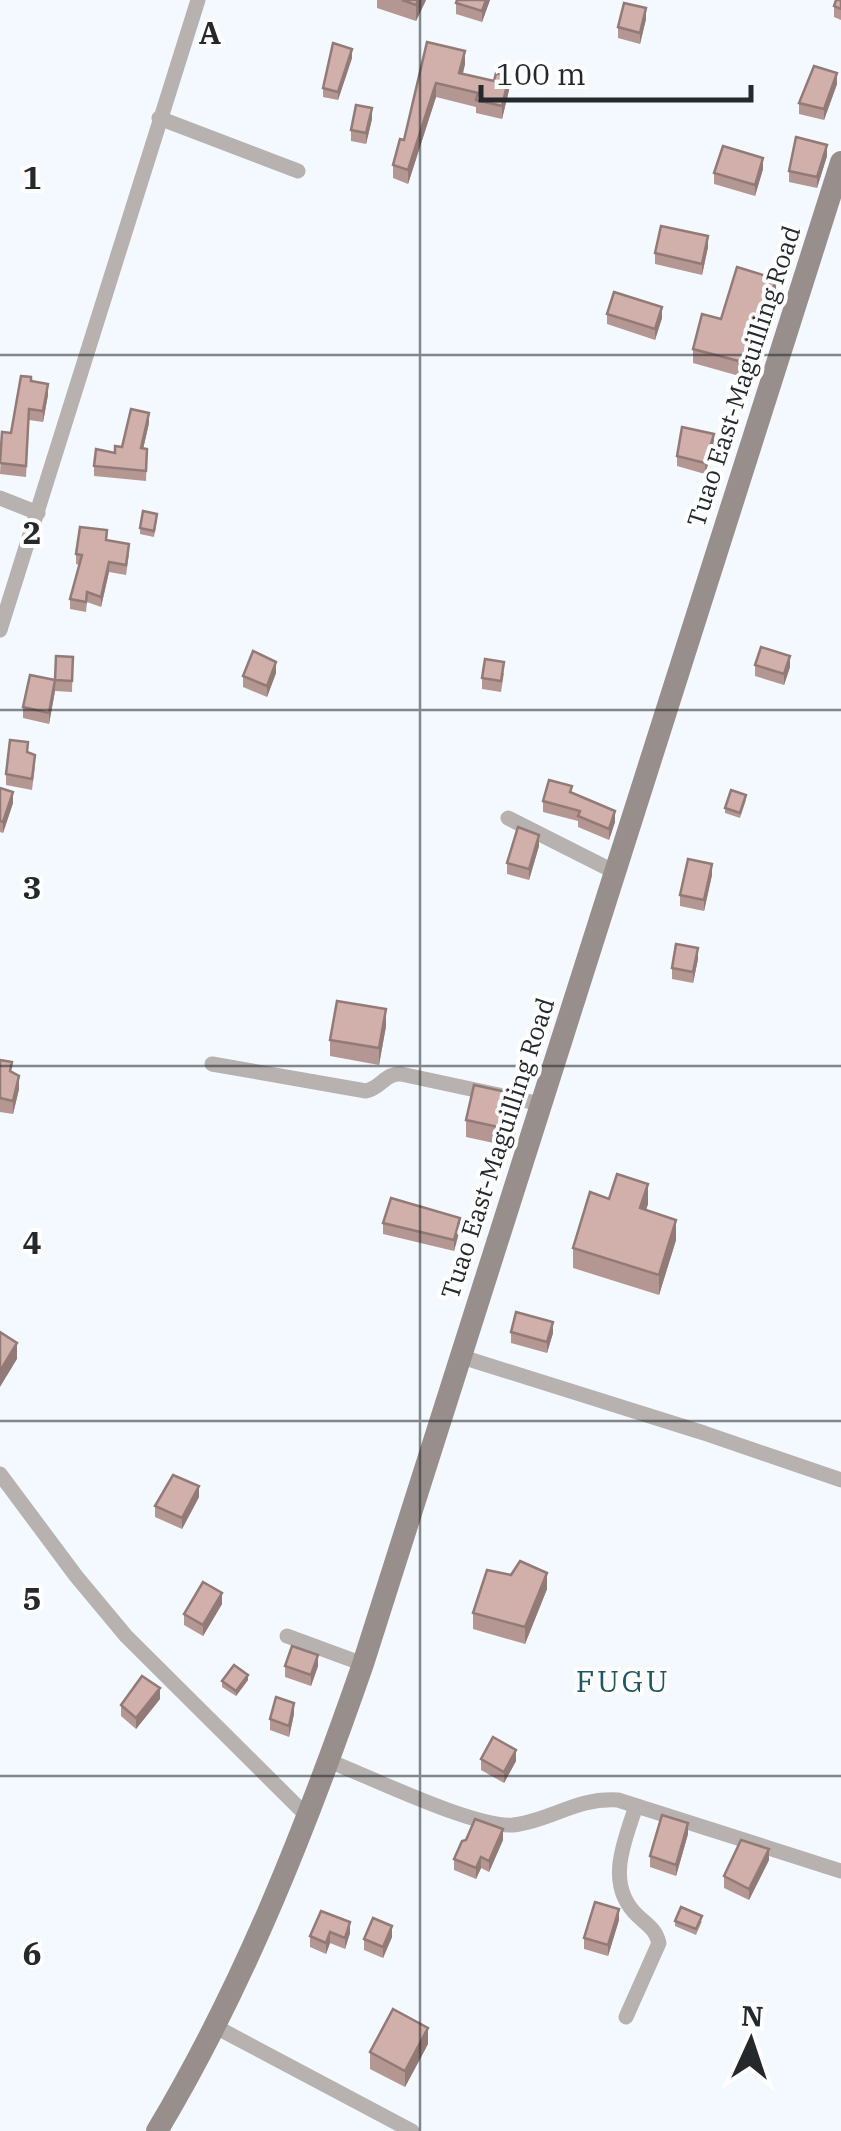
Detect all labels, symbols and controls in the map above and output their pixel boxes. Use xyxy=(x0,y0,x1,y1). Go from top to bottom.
text: A xyxy=(199,11,221,53)
scale bar xyxy=(481,40,751,102)
text: 100 m xyxy=(496,54,586,93)
text: 1 xyxy=(22,156,42,198)
street label: Tuao East-Maguilling Road xyxy=(679,221,807,531)
text: 2 xyxy=(22,511,42,553)
text: 3 xyxy=(22,866,42,908)
street label: Tuao East-Maguilling Road xyxy=(433,993,561,1303)
text: 4 xyxy=(22,1221,42,1263)
text: 5 xyxy=(22,1577,42,1619)
district label: FUGU xyxy=(576,1661,670,1700)
text: 6 xyxy=(22,1932,42,1974)
north arrow xyxy=(701,1991,801,2091)
text: N xyxy=(740,1996,764,2035)

